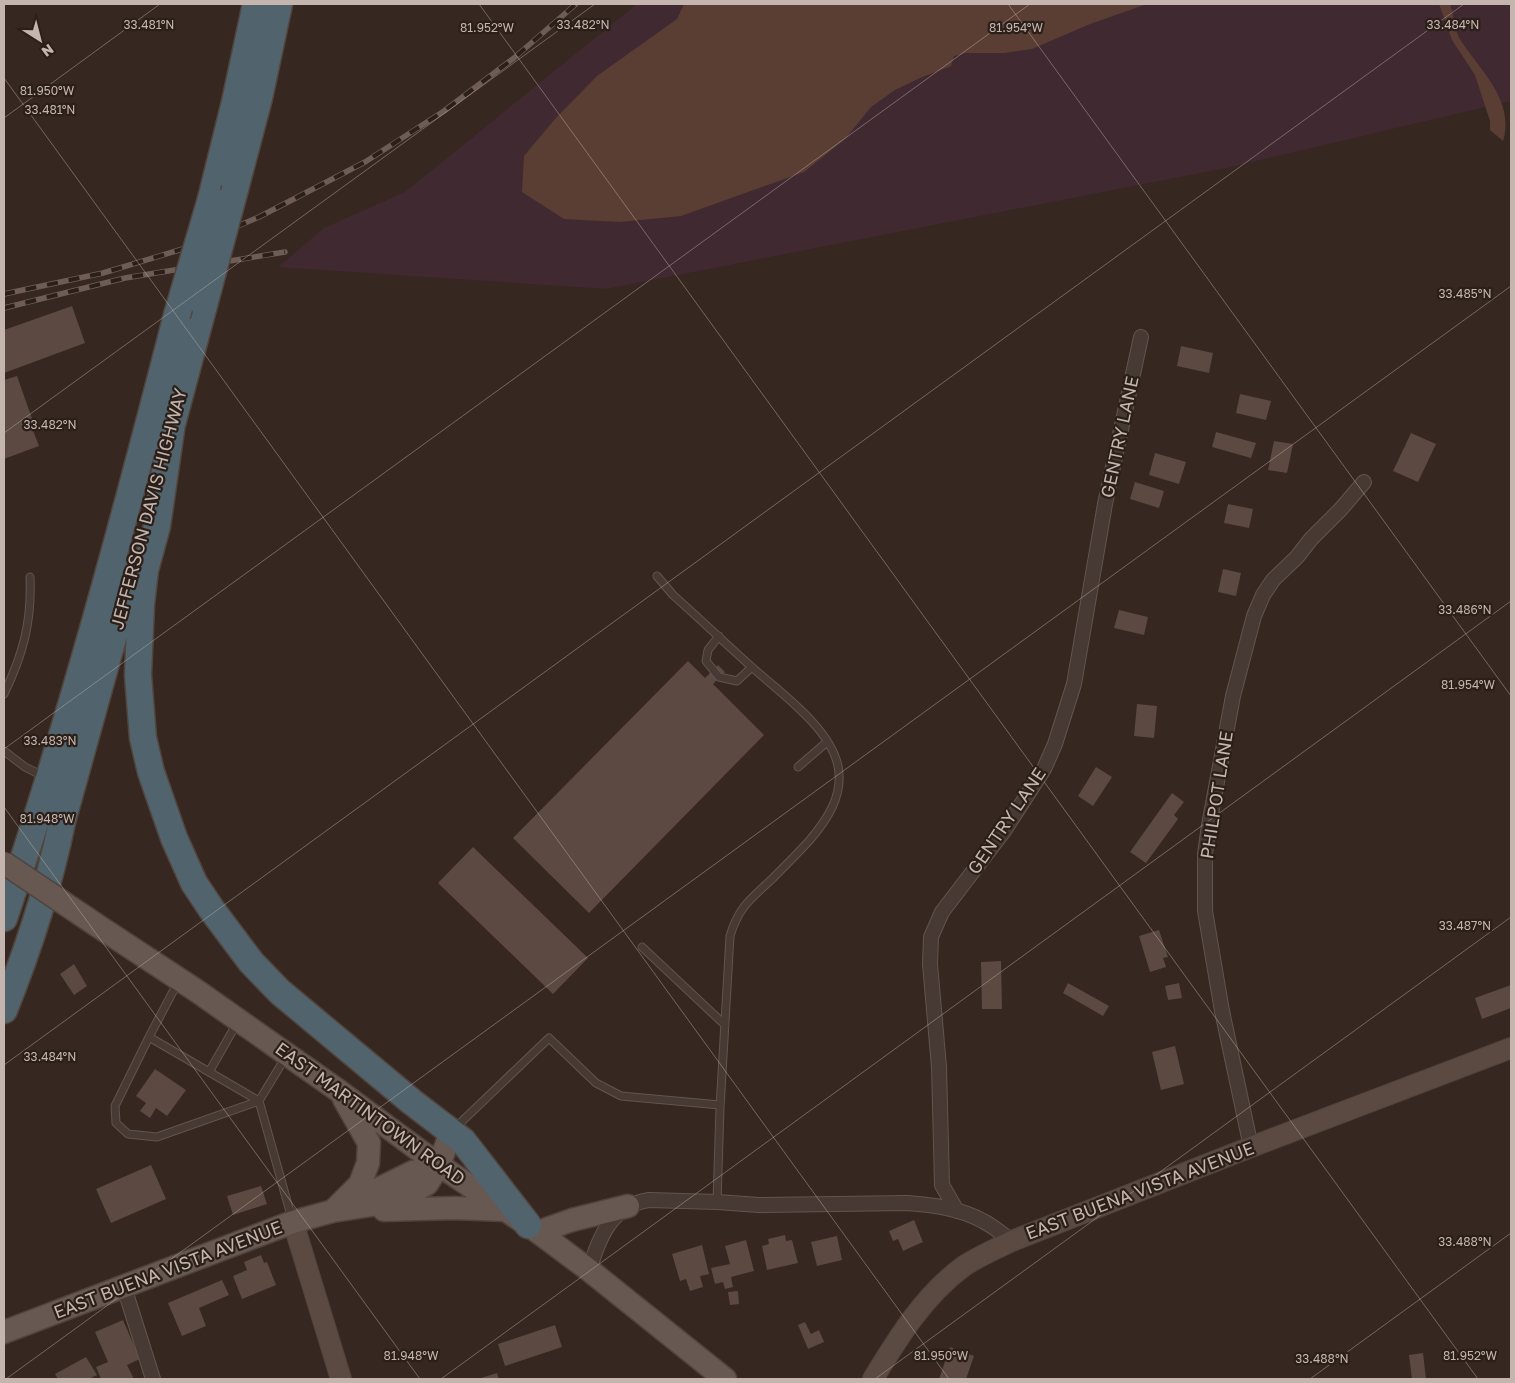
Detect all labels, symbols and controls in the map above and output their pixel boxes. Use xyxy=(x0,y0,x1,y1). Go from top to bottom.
north arrow xyxy=(15,15,65,65)
text: 33.481°N xyxy=(124,17,174,32)
text: 33.482°N xyxy=(556,17,610,32)
text: 33.484°N xyxy=(1427,17,1479,32)
text: 81.952°W xyxy=(460,20,515,35)
text: 81.954°W xyxy=(989,20,1043,35)
text: N xyxy=(39,41,57,61)
text: 81.950°W xyxy=(20,83,75,98)
text: 33.481°N xyxy=(25,102,75,117)
text: 33.485°N xyxy=(1438,286,1492,301)
street label: GENTRY LANE xyxy=(1095,374,1143,500)
street label: JEFFERSON DAVIS HIGHWAY xyxy=(105,385,191,632)
text: 33.482°N xyxy=(23,417,77,432)
text: 33.486°N xyxy=(1438,602,1492,617)
text: 81.954°W xyxy=(1441,677,1495,692)
street label: PHILPOT LANE xyxy=(1195,729,1237,860)
text: 33.483°N xyxy=(23,733,77,748)
street label: GENTRY LANE xyxy=(962,763,1050,878)
text: 81.948°W xyxy=(20,811,75,826)
text: 33.487°N xyxy=(1439,918,1491,933)
street label: EAST MARTINTOWN ROAD xyxy=(271,1037,470,1189)
text: 33.484°N xyxy=(24,1049,76,1064)
street label: EAST BUENA VISTA AVENUE xyxy=(1022,1136,1257,1244)
street label: EAST BUENA VISTA AVENUE xyxy=(50,1215,285,1323)
text: 33.488°N xyxy=(1438,1234,1492,1249)
text: 81.948°W xyxy=(384,1348,439,1363)
text: 81.950°W xyxy=(914,1348,969,1363)
text: 81.952°W xyxy=(1443,1348,1498,1363)
text: 33.488°N xyxy=(1295,1351,1349,1366)

